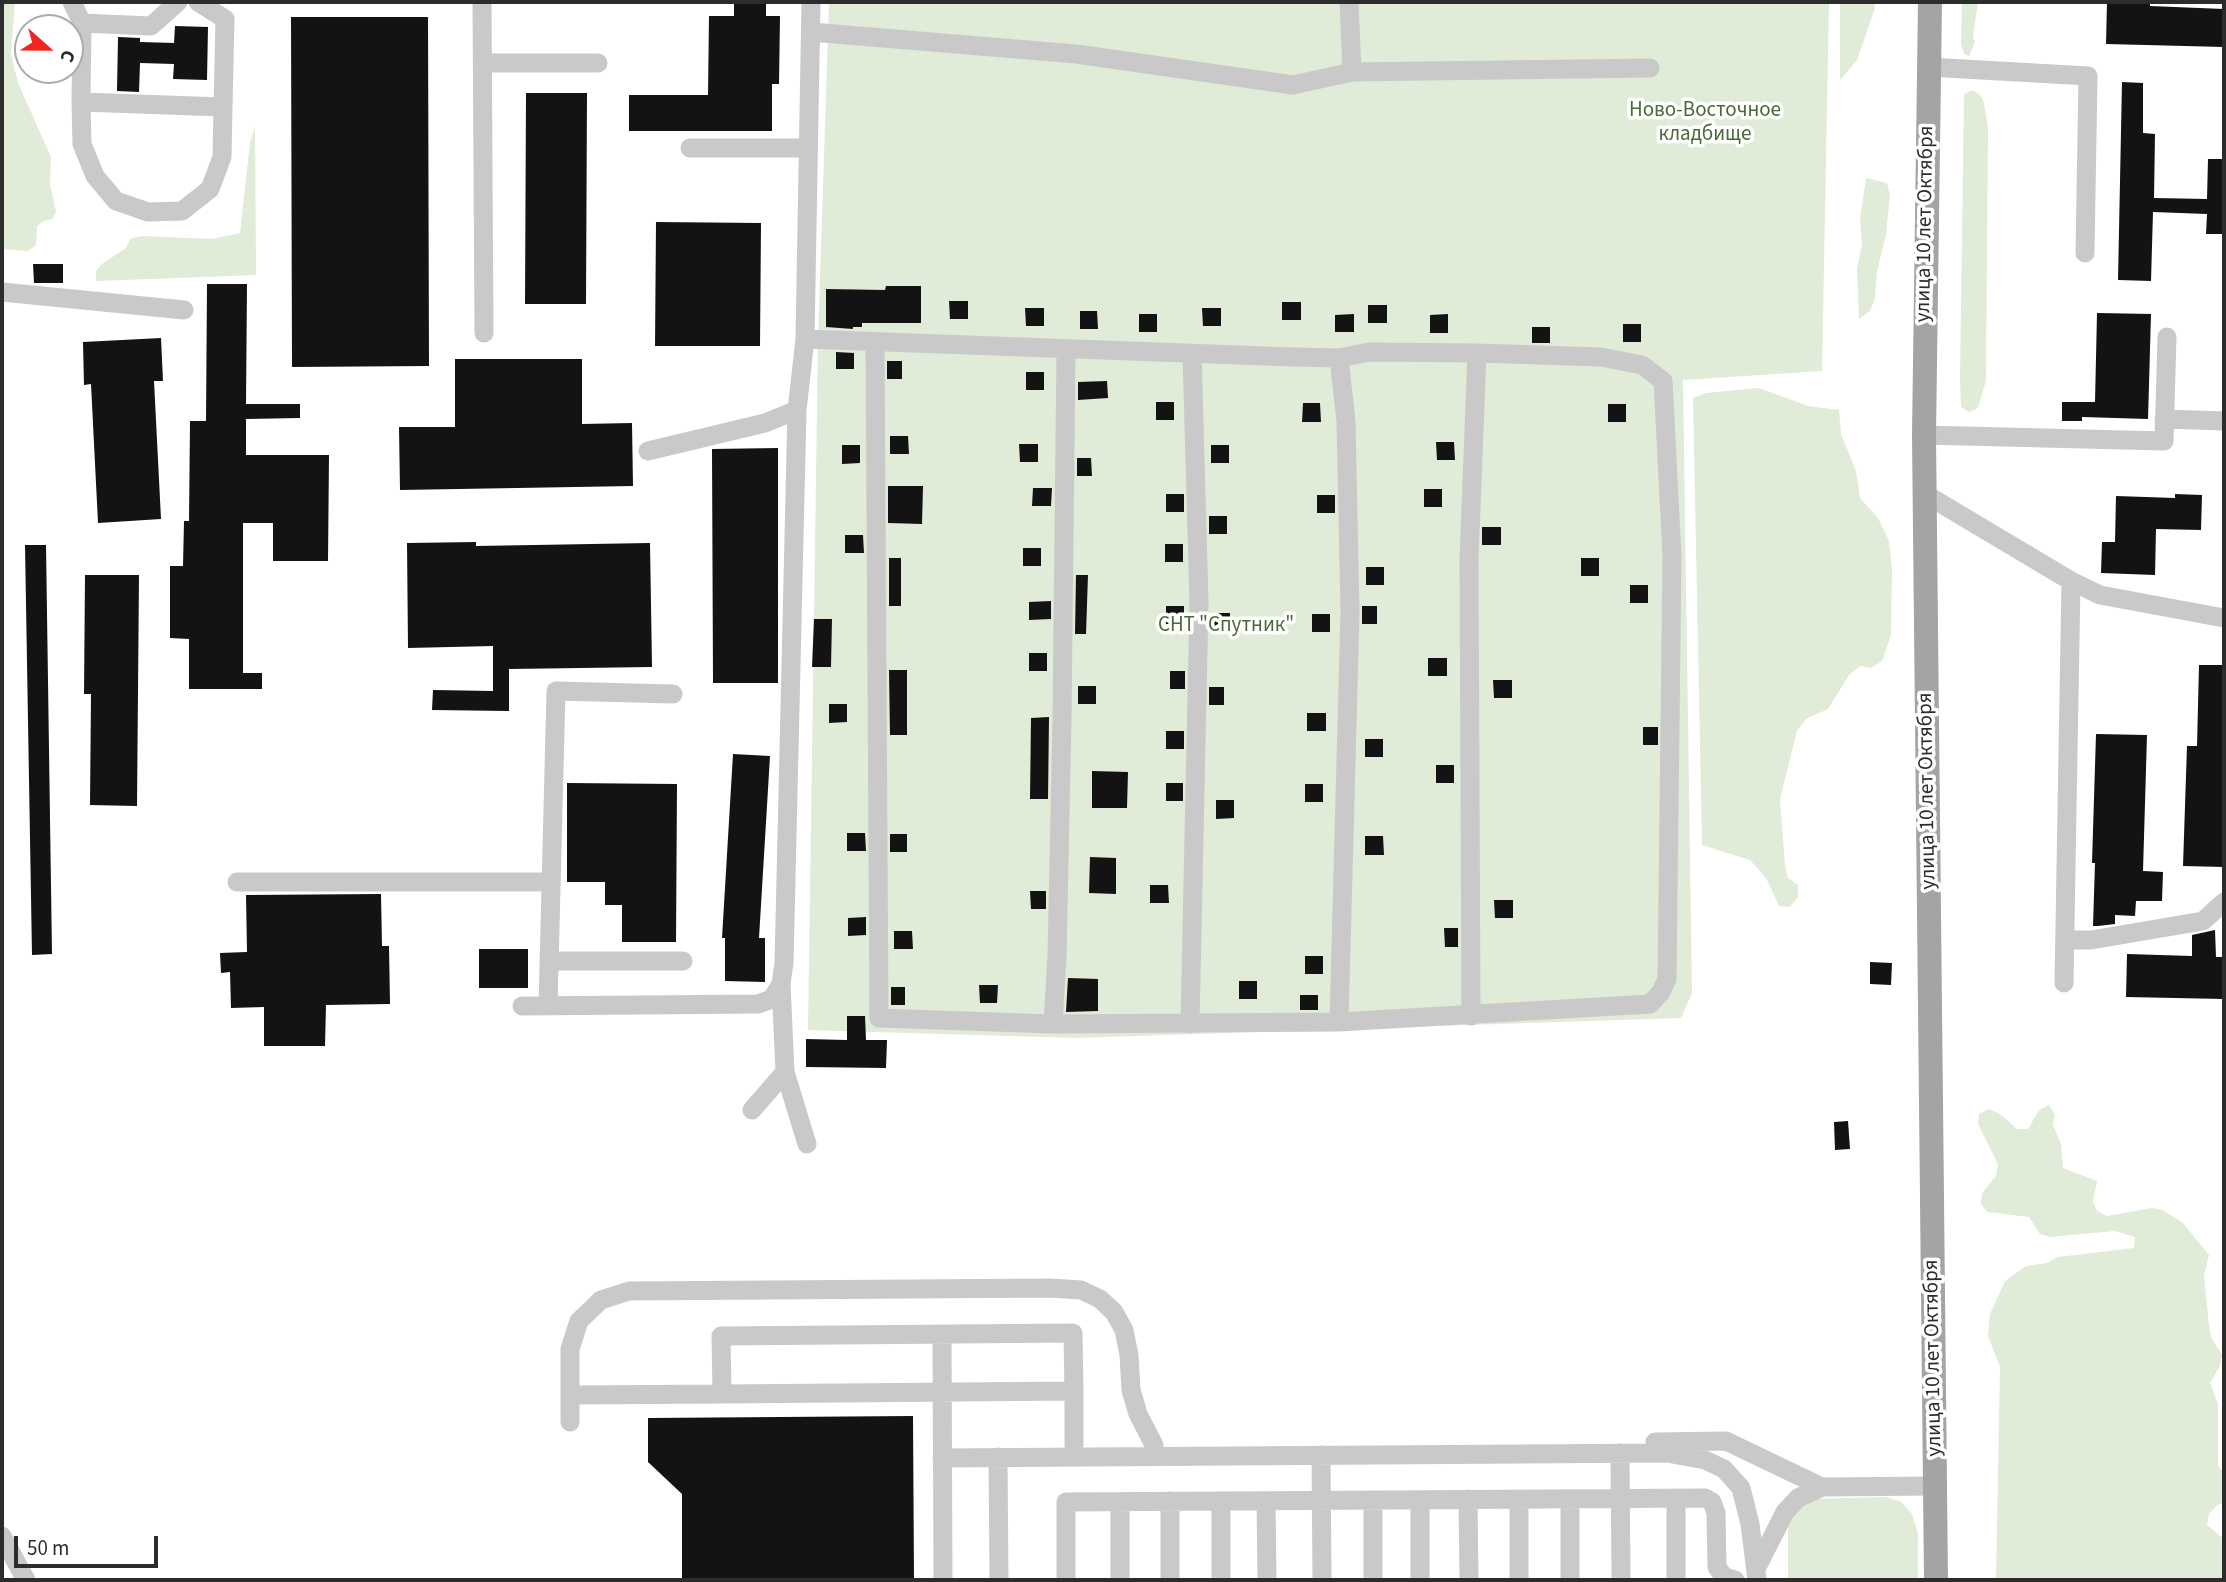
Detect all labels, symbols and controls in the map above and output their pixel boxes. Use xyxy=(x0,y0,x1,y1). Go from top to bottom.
north arrow xyxy=(14,14,84,84)
text: С xyxy=(53,46,82,66)
park label: Ново-Восточное кладбище xyxy=(1629,98,1781,148)
street label: улица 10 лет Октября xyxy=(1912,125,1940,323)
park label: СНТ "Спутник" xyxy=(1158,613,1294,639)
street label: улица 10 лет Октября xyxy=(1914,692,1942,890)
street label: улица 10 лет Октября xyxy=(1920,1259,1948,1457)
scale bar xyxy=(18,1522,161,1566)
text: 50 m xyxy=(27,1533,69,1563)

